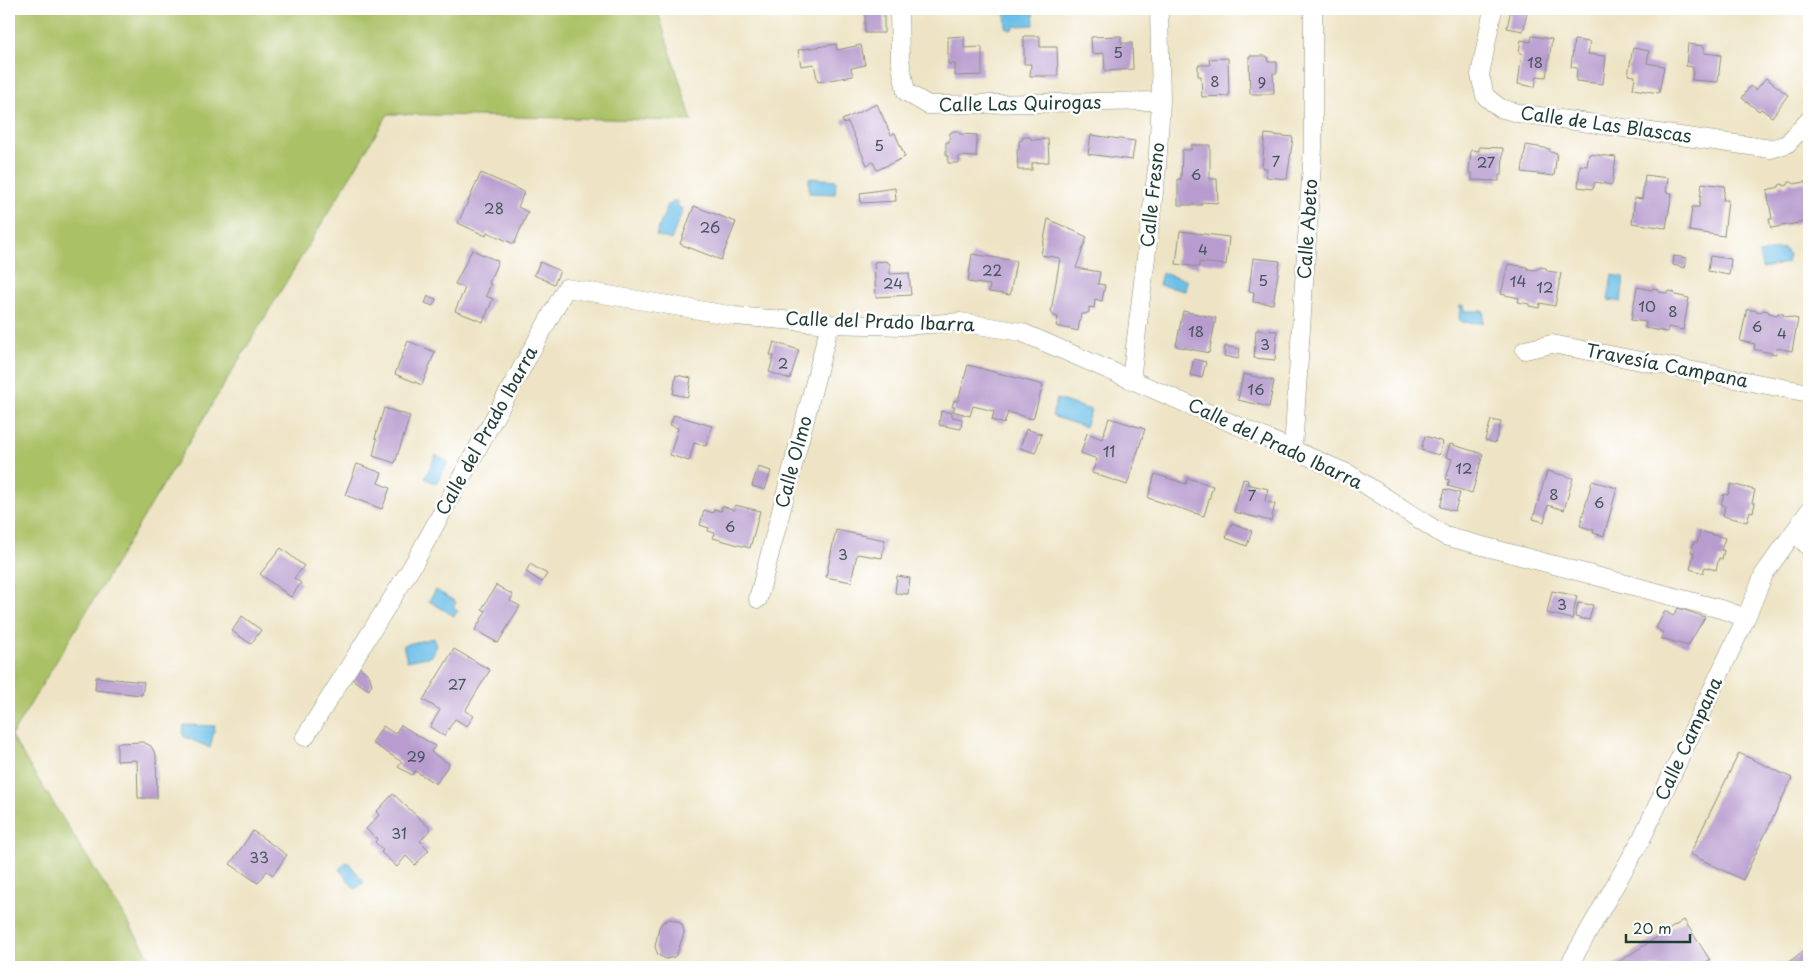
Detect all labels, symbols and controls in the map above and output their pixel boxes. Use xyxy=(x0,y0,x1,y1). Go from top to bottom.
house number: 5 xyxy=(1113,40,1123,63)
house number: 18 xyxy=(1527,50,1543,73)
house number: 8 xyxy=(1210,69,1220,92)
house number: 9 xyxy=(1258,70,1266,93)
street label: Calle Las Quirogas xyxy=(938,88,1101,117)
street label: Calle de Las Blascas xyxy=(1519,98,1693,149)
house number: 5 xyxy=(874,133,884,156)
street label: Calle Fresno xyxy=(1133,141,1170,249)
house number: 7 xyxy=(1272,149,1281,172)
house number: 27 xyxy=(1477,150,1496,173)
house number: 6 xyxy=(1191,162,1201,185)
street label: Calle Abeto xyxy=(1290,178,1323,280)
house number: 28 xyxy=(484,196,504,219)
house number: 26 xyxy=(700,215,720,238)
house number: 4 xyxy=(1198,237,1208,260)
house number: 22 xyxy=(982,258,1002,281)
house number: 5 xyxy=(1258,268,1268,291)
house number: 14 xyxy=(1510,269,1526,292)
house number: 24 xyxy=(883,271,903,294)
house number: 12 xyxy=(1536,275,1554,298)
house number: 10 xyxy=(1638,294,1656,317)
house number: 8 xyxy=(1668,299,1678,322)
street label: Calle del Prado Ibarra xyxy=(785,304,976,337)
house number: 6 xyxy=(1752,314,1762,337)
house number: 18 xyxy=(1188,319,1204,342)
house number: 4 xyxy=(1777,321,1787,344)
house number: 3 xyxy=(1260,332,1270,355)
street label: Travesía Campana xyxy=(1584,336,1751,394)
street label: Calle del Prado Ibarra xyxy=(428,340,544,520)
house number: 2 xyxy=(778,351,788,374)
house number: 16 xyxy=(1247,377,1265,400)
street label: Calle del Prado Ibarra xyxy=(1184,390,1368,495)
street label: Calle Olmo xyxy=(767,412,818,511)
house number: 11 xyxy=(1103,439,1115,462)
house number: 12 xyxy=(1455,456,1473,479)
house number: 8 xyxy=(1549,482,1559,505)
house number: 7 xyxy=(1248,483,1257,506)
house number: 6 xyxy=(1594,490,1604,513)
house number: 6 xyxy=(725,514,735,537)
house number: 3 xyxy=(838,542,848,565)
house number: 3 xyxy=(1557,592,1567,615)
house number: 27 xyxy=(448,672,467,695)
street label: Calle Campana xyxy=(1647,672,1728,805)
house number: 29 xyxy=(406,744,426,767)
house number: 31 xyxy=(391,821,407,844)
house number: 33 xyxy=(249,845,269,868)
scale bar xyxy=(1626,911,1689,943)
text: 20 m xyxy=(1633,916,1672,939)

